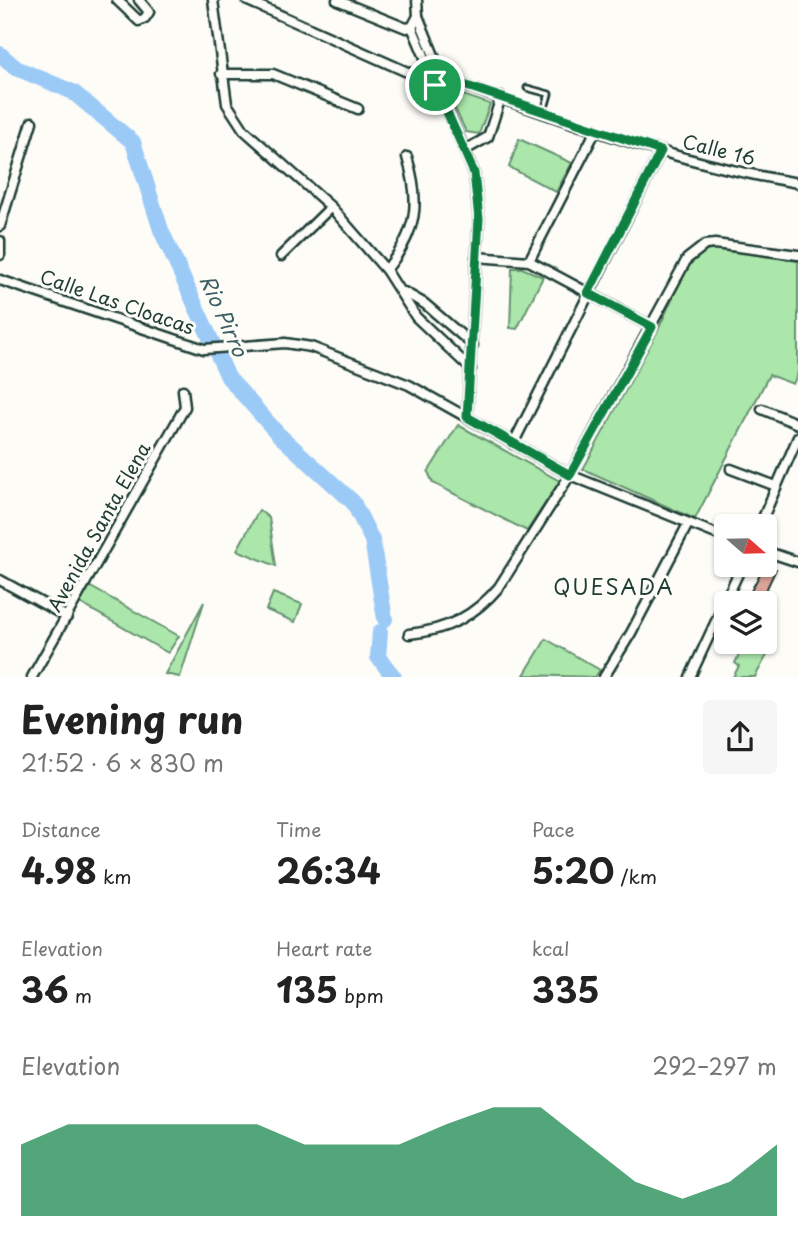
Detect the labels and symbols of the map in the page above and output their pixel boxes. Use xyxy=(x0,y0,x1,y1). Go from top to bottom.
pin xyxy=(405,55,465,115)
street label: Calle 16 xyxy=(680,126,759,172)
street label: Calle Las Cloacas xyxy=(36,262,198,341)
water label: Rio Pirro xyxy=(193,269,258,363)
street label: Avenida Santa Elena xyxy=(40,437,156,616)
north arrow xyxy=(714,514,777,578)
district label: QUESADA xyxy=(553,570,675,602)

